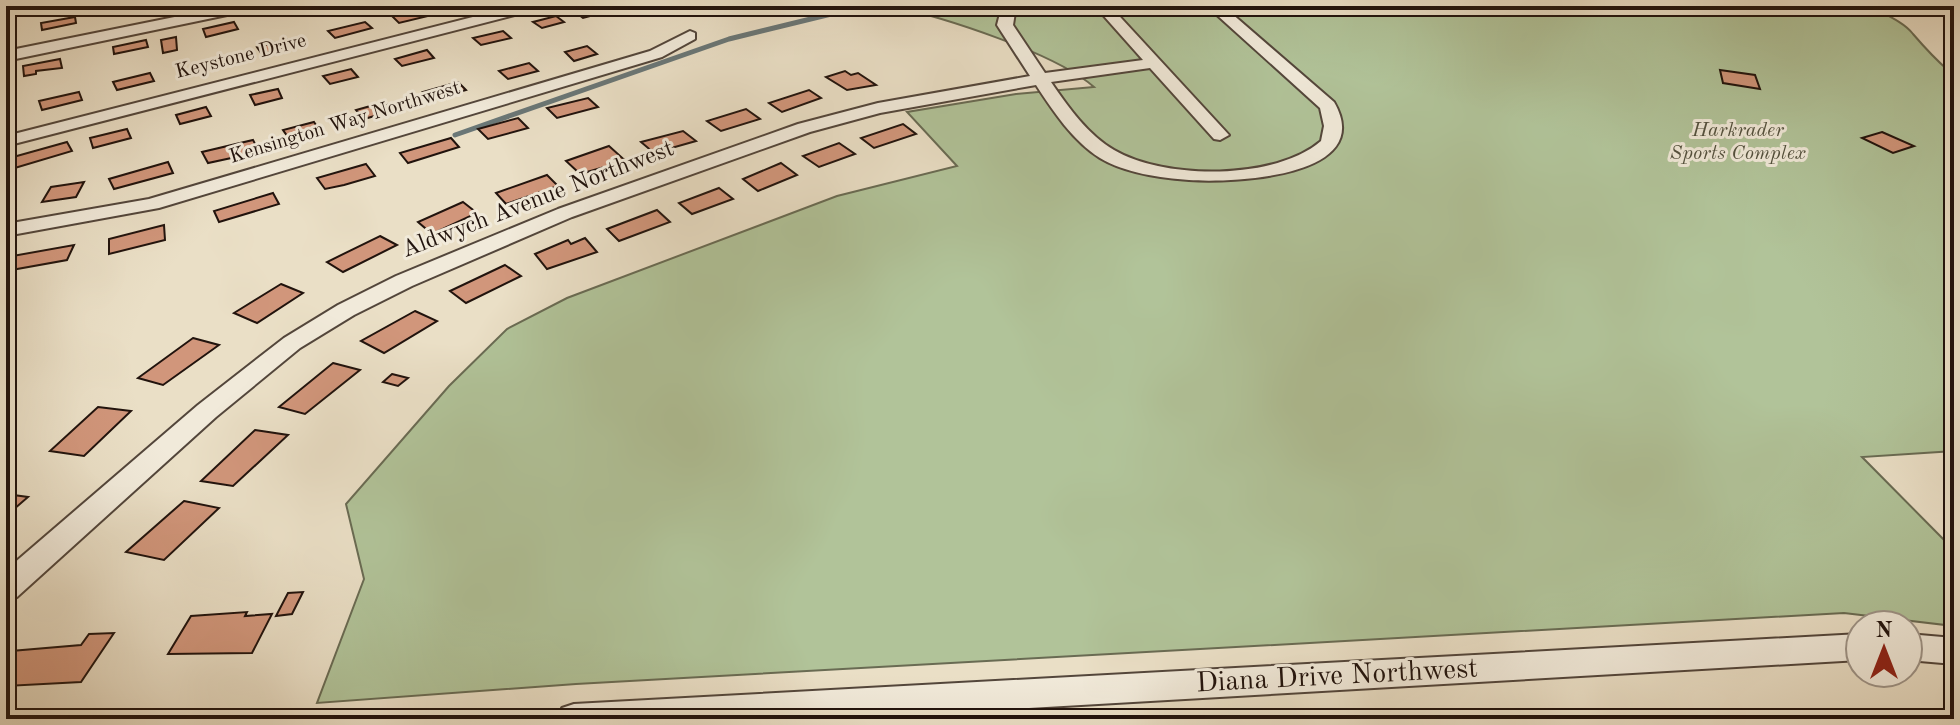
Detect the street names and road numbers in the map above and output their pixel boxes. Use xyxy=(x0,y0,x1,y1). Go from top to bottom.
street label: Keystone Drive xyxy=(173,31,309,83)
street label: Kensington Way Northwest xyxy=(227,78,463,168)
street label: Aldwych Avenue Northwest xyxy=(398,137,678,263)
street label: Diana Drive Northwest xyxy=(1195,656,1479,698)

